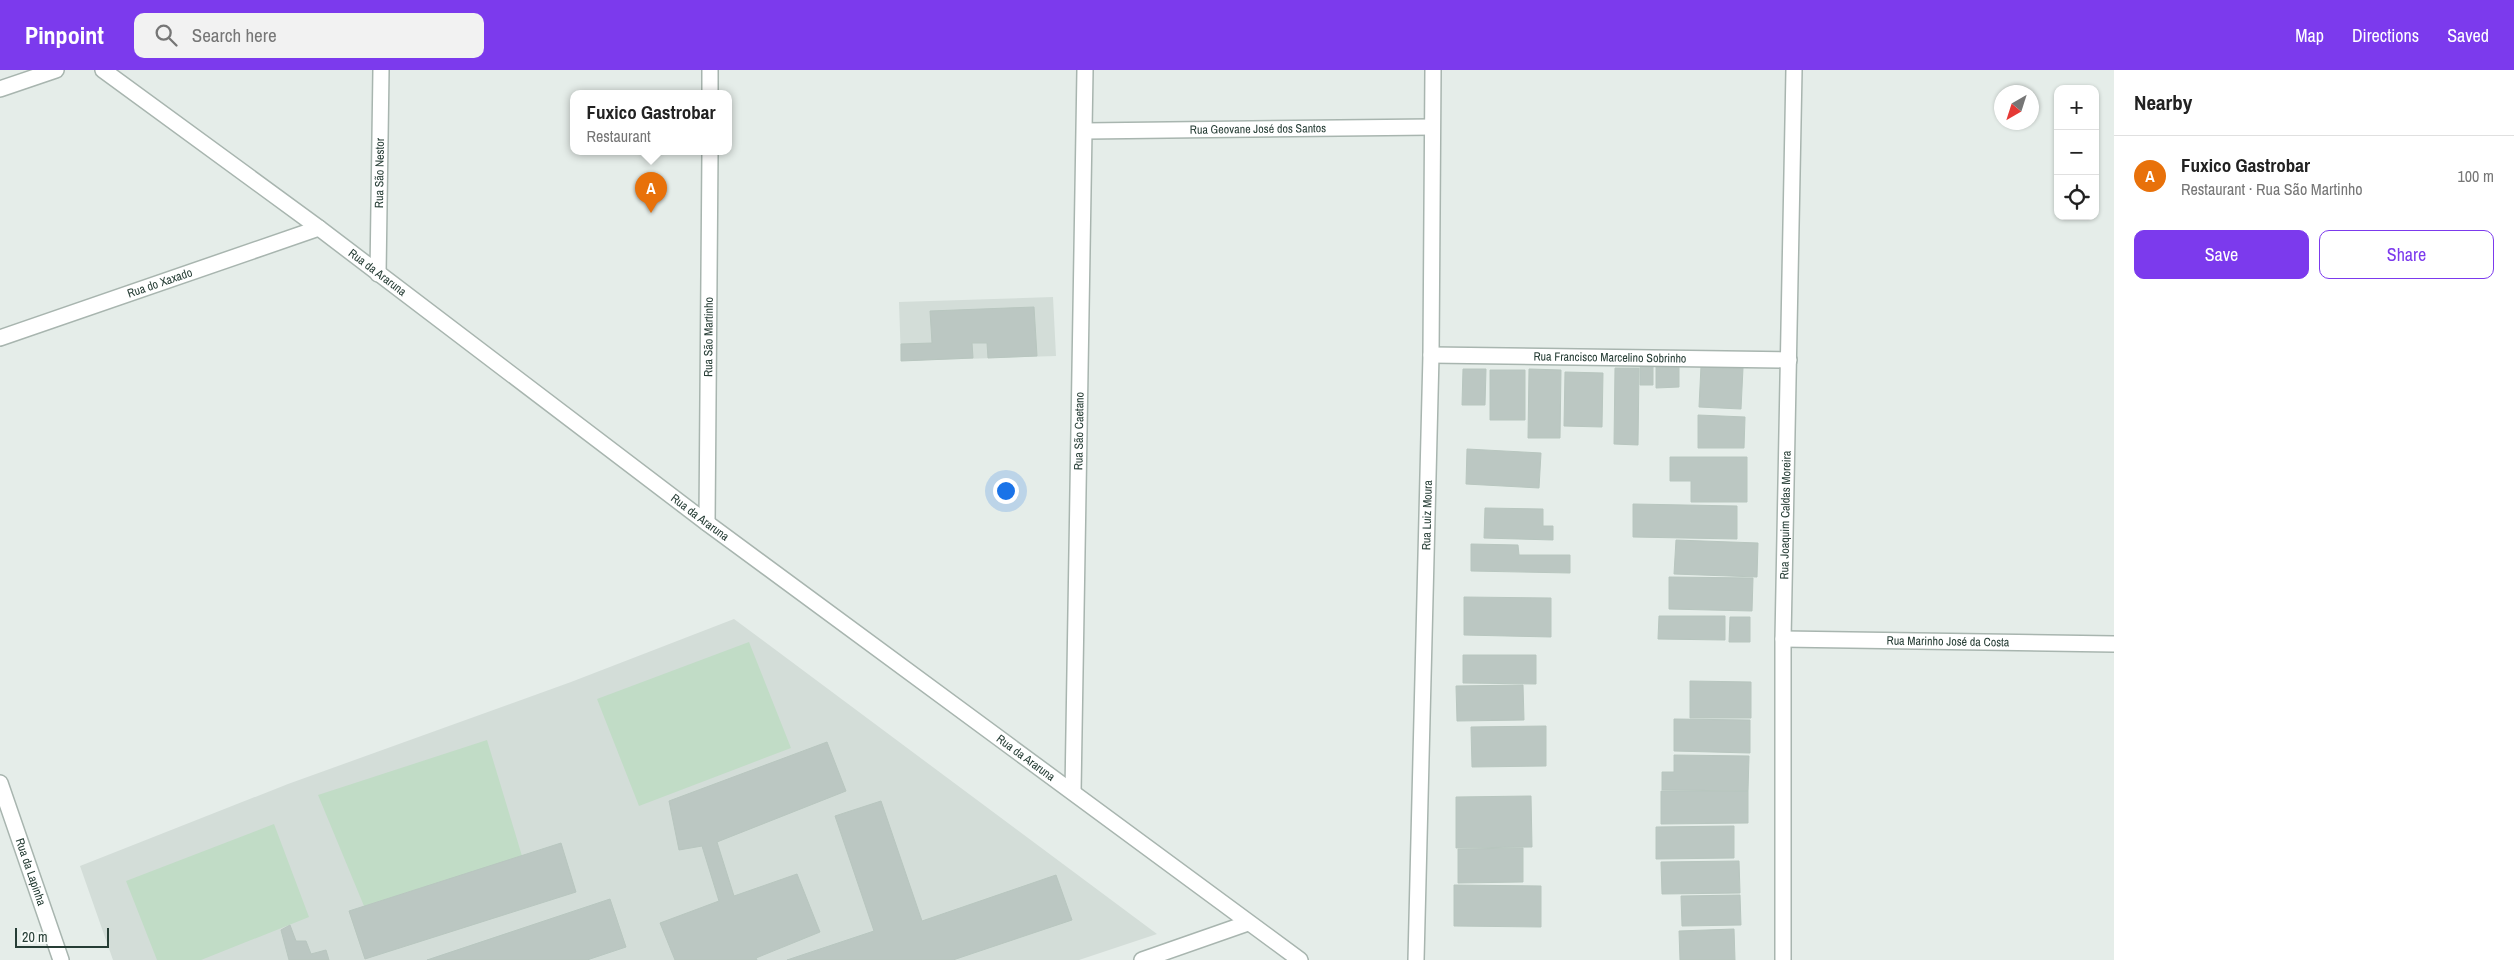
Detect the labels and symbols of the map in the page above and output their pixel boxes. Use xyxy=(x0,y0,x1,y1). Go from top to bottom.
north arrow xyxy=(1994,85,2039,130)
street label: Rua Geovane José dos Santos xyxy=(1190,120,1326,138)
street label: Rua São Nestor xyxy=(371,137,388,208)
pin: A xyxy=(635,172,667,213)
street label: Rua da Araruna xyxy=(345,245,410,300)
street label: Rua do Xaxado xyxy=(125,264,194,302)
street label: Rua São Martinho xyxy=(700,297,717,377)
street label: Rua Francisco Marcelino Sobrinho xyxy=(1533,348,1687,367)
street label: Rua São Caetano xyxy=(1070,392,1088,470)
street label: Rua Joaquim Caldas Moreira xyxy=(1776,450,1795,580)
your location xyxy=(993,478,1019,504)
street label: Rua Luiz Moura xyxy=(1418,479,1436,550)
street label: Rua da Araruna xyxy=(667,490,733,545)
street label: Rua Marinho José da Costa xyxy=(1886,633,2010,650)
street label: Rua da Araruna xyxy=(993,731,1059,785)
street label: Rua da Lapinha xyxy=(12,836,50,908)
scale bar xyxy=(15,925,109,948)

